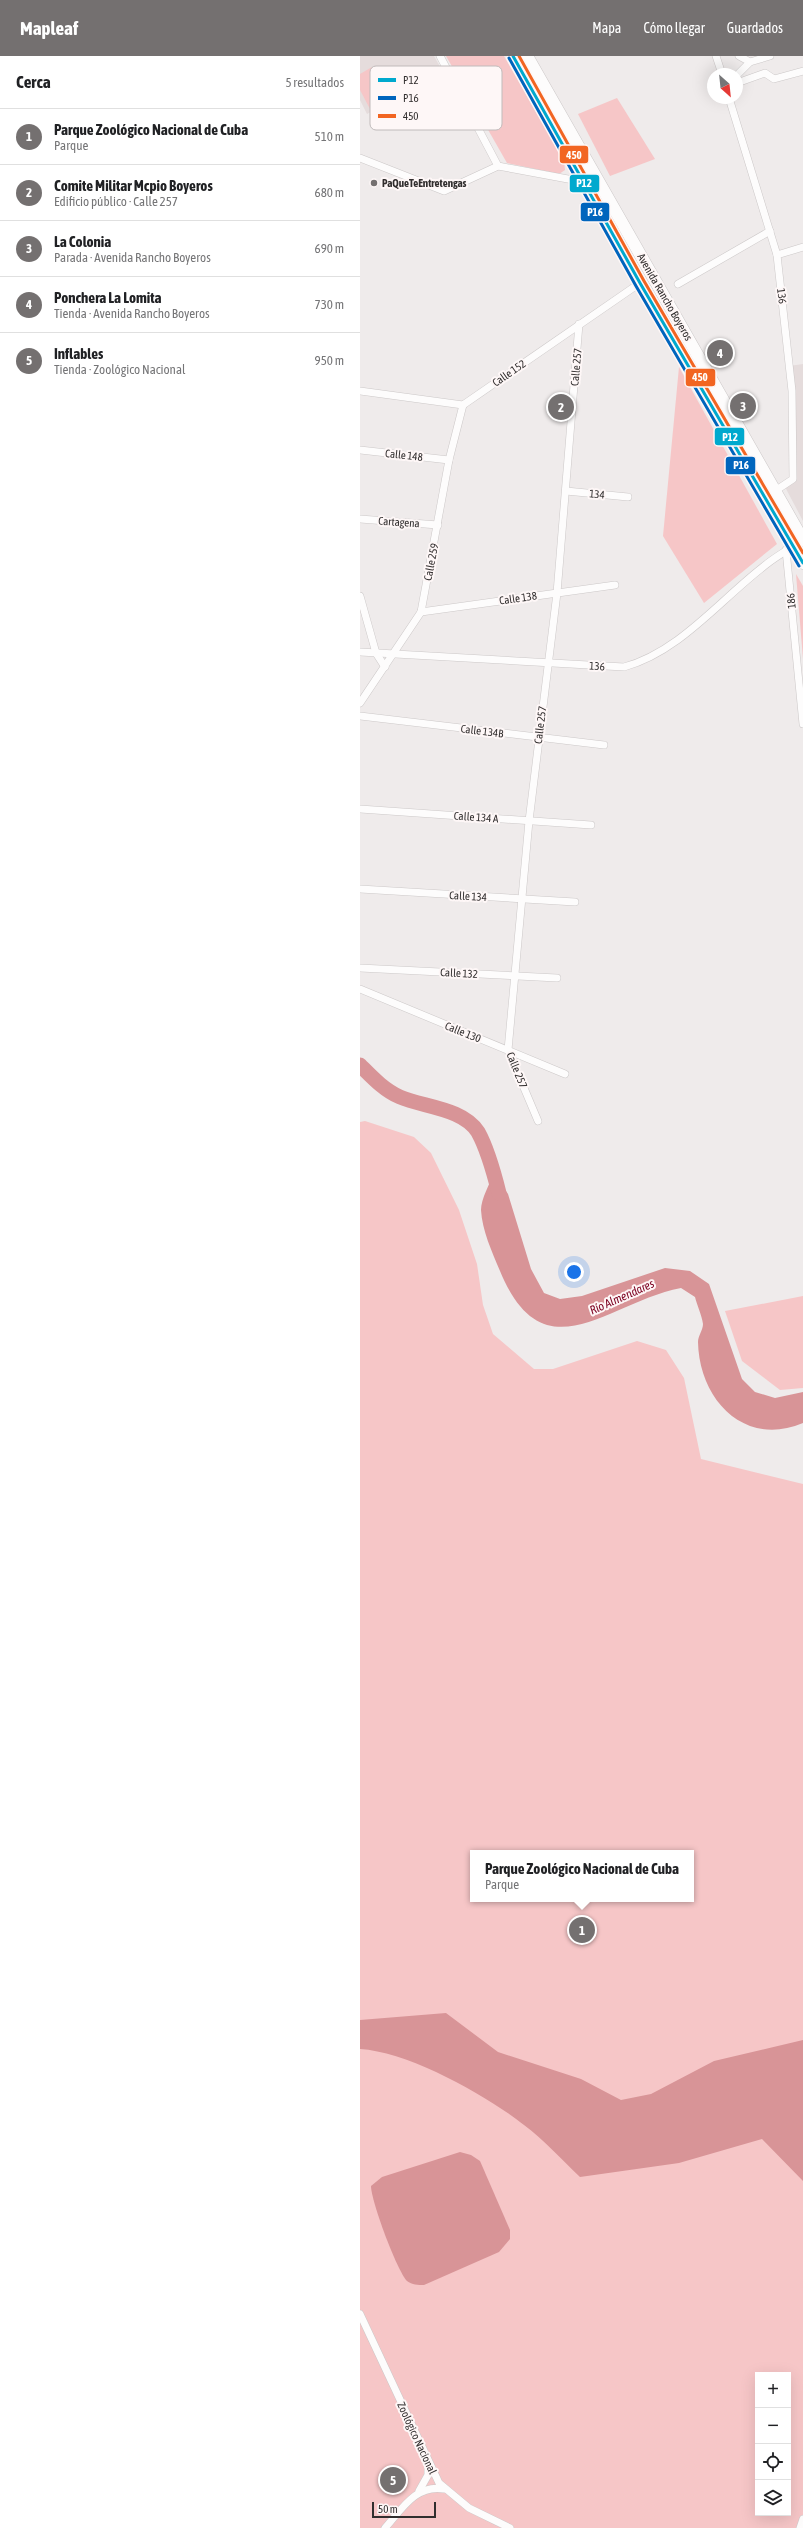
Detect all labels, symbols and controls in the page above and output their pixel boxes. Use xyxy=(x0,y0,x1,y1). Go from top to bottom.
text: Mapleaf xyxy=(20,17,78,39)
text: Mapa xyxy=(592,20,621,36)
text: Cómo llegar xyxy=(643,20,705,36)
text: Guardados xyxy=(727,20,783,36)
legend xyxy=(370,66,502,130)
north arrow xyxy=(707,68,743,104)
text: Cerca xyxy=(16,72,51,92)
text: P12 xyxy=(403,74,419,86)
text: 5 resultados xyxy=(285,75,344,90)
text: P16 xyxy=(403,92,419,104)
text: 450 xyxy=(403,110,419,122)
text: Parque Zoológico Nacional de Cuba xyxy=(54,121,248,138)
text: 1 xyxy=(26,129,32,144)
text: 510 m xyxy=(315,129,344,144)
text: Parque xyxy=(54,138,88,153)
line badge: 450 xyxy=(559,145,589,164)
text: 450 xyxy=(565,149,582,161)
line badge: P12 xyxy=(569,174,600,193)
text: Comite Militar Mcpio Boyeros xyxy=(54,177,213,194)
place label: PaQueTeEntretengas xyxy=(382,177,467,189)
text: P12 xyxy=(576,177,592,189)
marker: PaQueTeEntretengas xyxy=(369,178,379,188)
text: 2 xyxy=(26,185,32,200)
text: 680 m xyxy=(315,185,344,200)
text: Edificio público · Calle 257 xyxy=(54,194,178,209)
line badge: P16 xyxy=(580,202,610,222)
text: P16 xyxy=(587,206,603,218)
text: La Colonia xyxy=(54,233,111,250)
text: 3 xyxy=(26,241,32,256)
text: 690 m xyxy=(315,241,344,256)
text: Parada · Avenida Rancho Boyeros xyxy=(54,250,211,265)
street label: Avenida Rancho Boyeros xyxy=(635,251,695,343)
street label: 136 xyxy=(775,288,789,304)
text: Ponchera La Lomita xyxy=(54,289,162,306)
text: 4 xyxy=(26,297,32,312)
text: 730 m xyxy=(315,297,344,312)
text: Tienda · Avenida Rancho Boyeros xyxy=(54,306,210,321)
pin: 4 xyxy=(707,338,733,368)
text: Inflables xyxy=(54,345,103,362)
street label: Calle 257 xyxy=(568,348,584,386)
text: 5 xyxy=(26,353,32,368)
text: 950 m xyxy=(315,353,344,368)
street label: Calle 152 xyxy=(490,357,528,389)
text: Tienda · Zoológico Nacional xyxy=(54,362,185,377)
line badge: 450 xyxy=(685,368,716,387)
text: 450 xyxy=(691,371,708,383)
pin: 3 xyxy=(730,391,756,421)
pin: 2 xyxy=(548,392,574,422)
line badge: P12 xyxy=(714,427,745,446)
text: P12 xyxy=(722,431,738,443)
street label: Calle 148 xyxy=(385,447,423,463)
line badge: P16 xyxy=(725,456,756,475)
text: P16 xyxy=(733,459,749,471)
street label: 134 xyxy=(589,487,605,501)
street label: Cartagena xyxy=(378,515,420,529)
street label: Calle 259 xyxy=(422,542,440,582)
street label: Calle 138 xyxy=(498,589,538,607)
street label: 186 xyxy=(784,593,798,609)
street label: 136 xyxy=(589,660,605,672)
street label: Calle 257 xyxy=(532,706,548,744)
street label: Calle 134B xyxy=(460,722,505,740)
street label: Calle 134 A xyxy=(453,809,499,825)
street label: Calle 134 xyxy=(449,889,487,903)
street label: Calle 132 xyxy=(440,966,478,980)
street label: Calle 130 xyxy=(443,1019,483,1045)
street label: Calle 257 xyxy=(504,1050,530,1090)
your location xyxy=(564,1262,584,1282)
water label: Río Almendares xyxy=(588,1277,656,1317)
popup xyxy=(470,1850,694,1902)
text: Parque Zoológico Nacional de Cuba xyxy=(485,1860,679,1877)
text: Parque xyxy=(485,1877,519,1892)
pin: 1 xyxy=(569,1915,595,1945)
map controls xyxy=(755,2372,791,2516)
button: + xyxy=(755,2372,791,2408)
street label: Zoológico Nacional xyxy=(395,2400,439,2476)
button: − xyxy=(755,2408,791,2444)
button: locate xyxy=(755,2444,791,2480)
pin: 5 xyxy=(380,2465,406,2495)
button: layers xyxy=(755,2480,791,2516)
scale bar xyxy=(372,2500,436,2519)
text: 50 m xyxy=(378,2503,398,2515)

